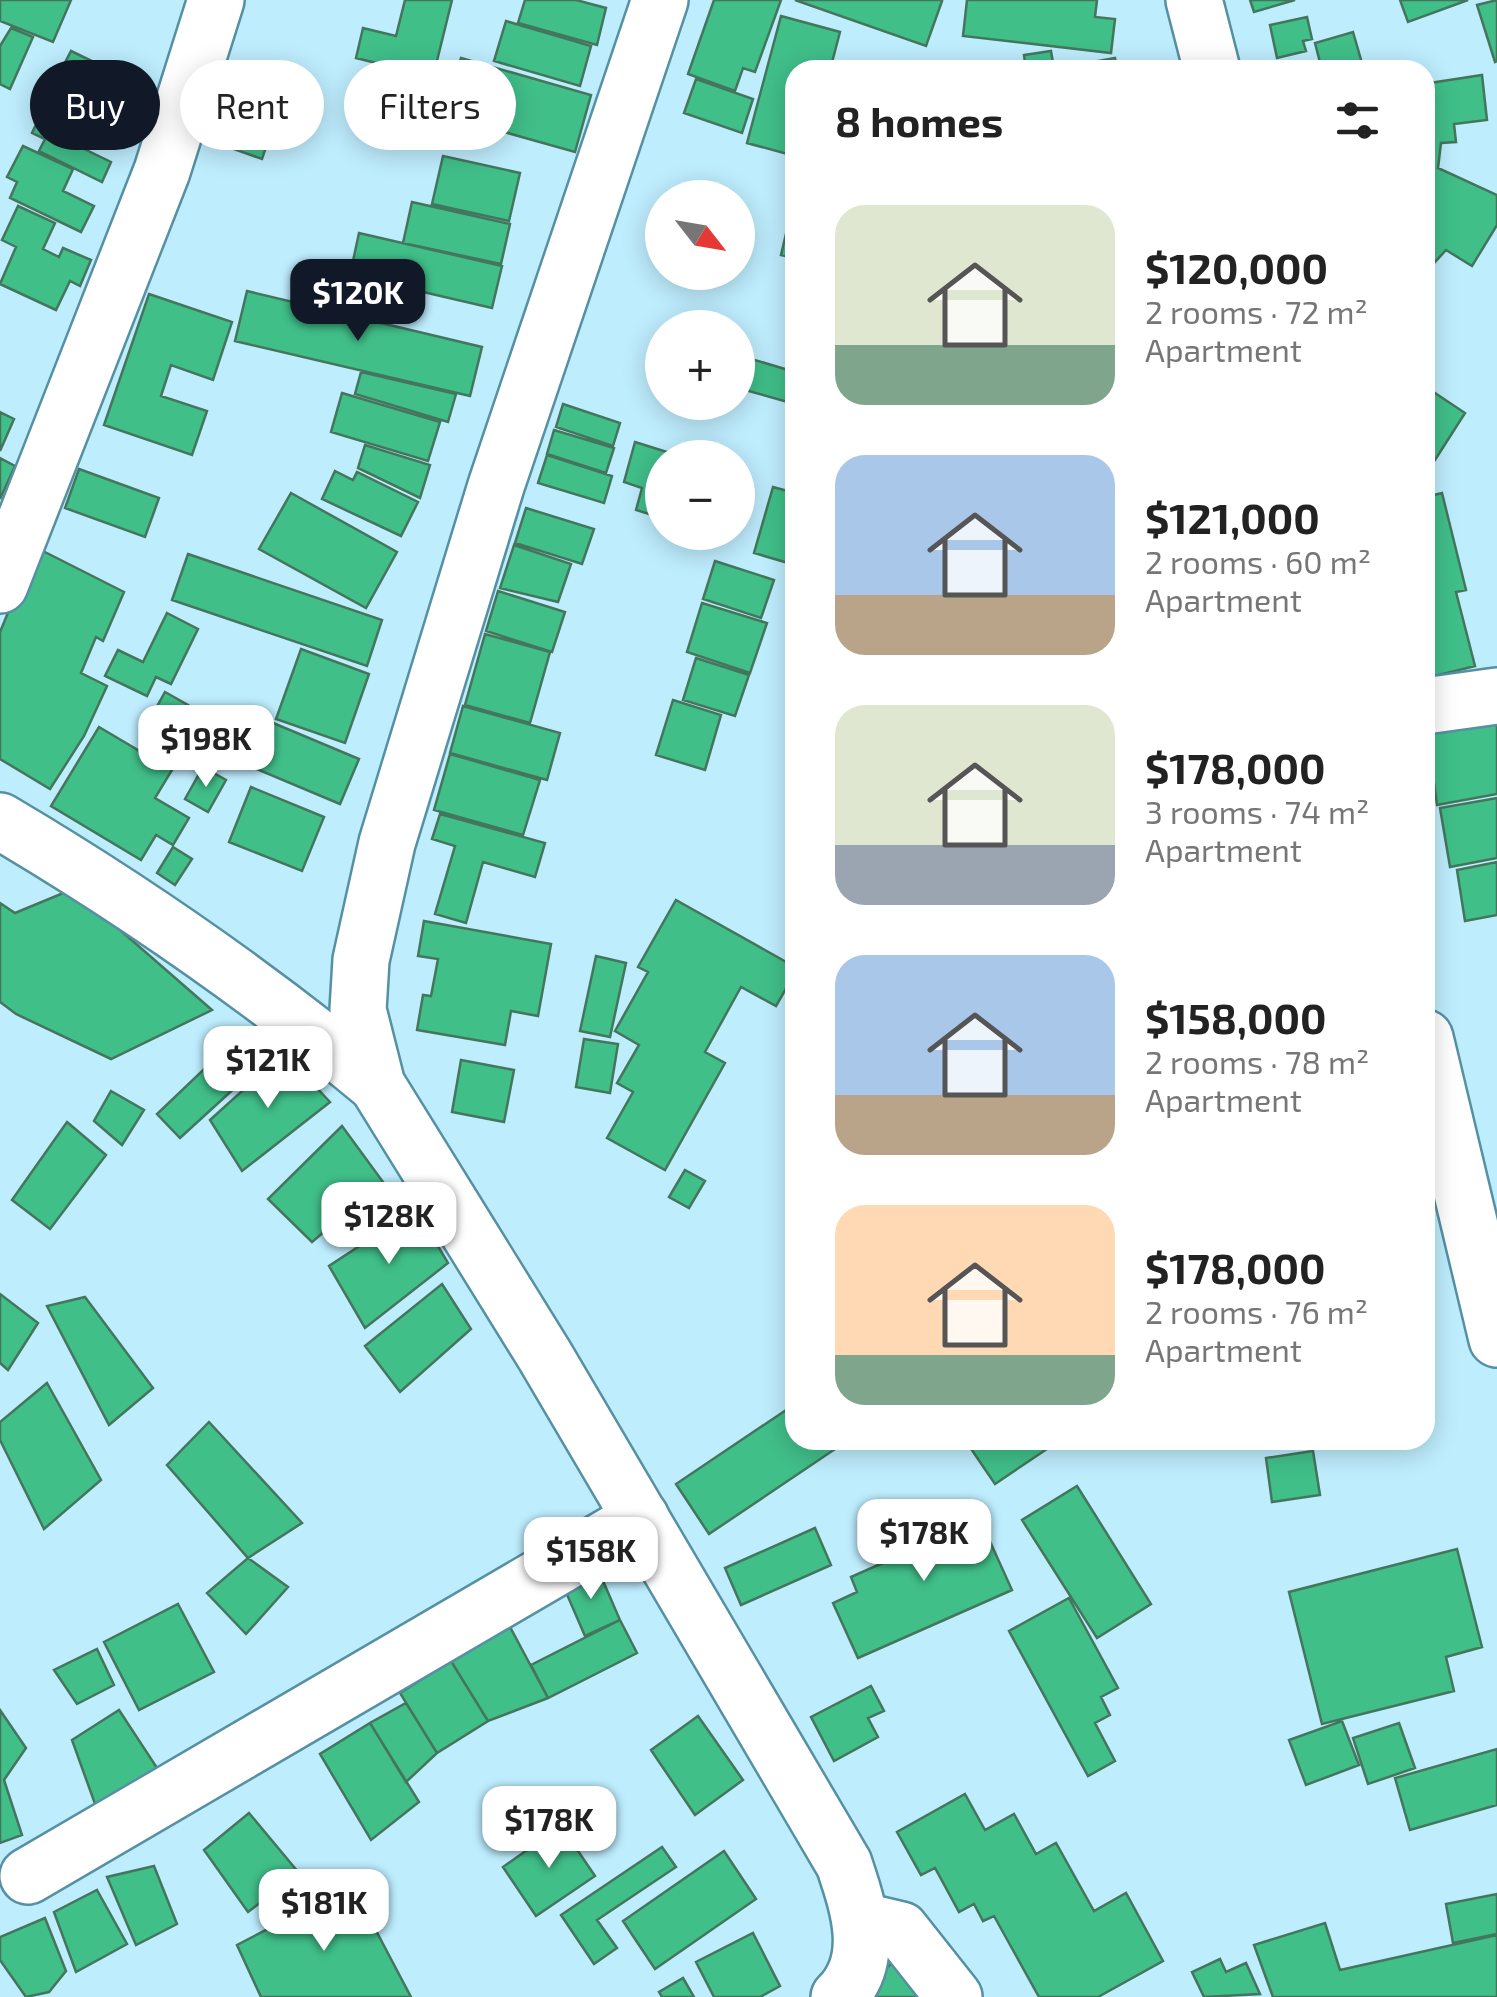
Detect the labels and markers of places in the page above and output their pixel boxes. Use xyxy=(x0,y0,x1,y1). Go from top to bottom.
pin: $120K xyxy=(288,259,428,344)
pin: $198K xyxy=(136,705,276,790)
pin: $121K xyxy=(198,1026,338,1111)
pin: $128K xyxy=(319,1182,459,1267)
pin: $178K xyxy=(854,1499,994,1584)
pin: $158K xyxy=(521,1517,661,1602)
pin: $178K xyxy=(479,1786,619,1871)
pin: $181K xyxy=(254,1869,394,1954)

